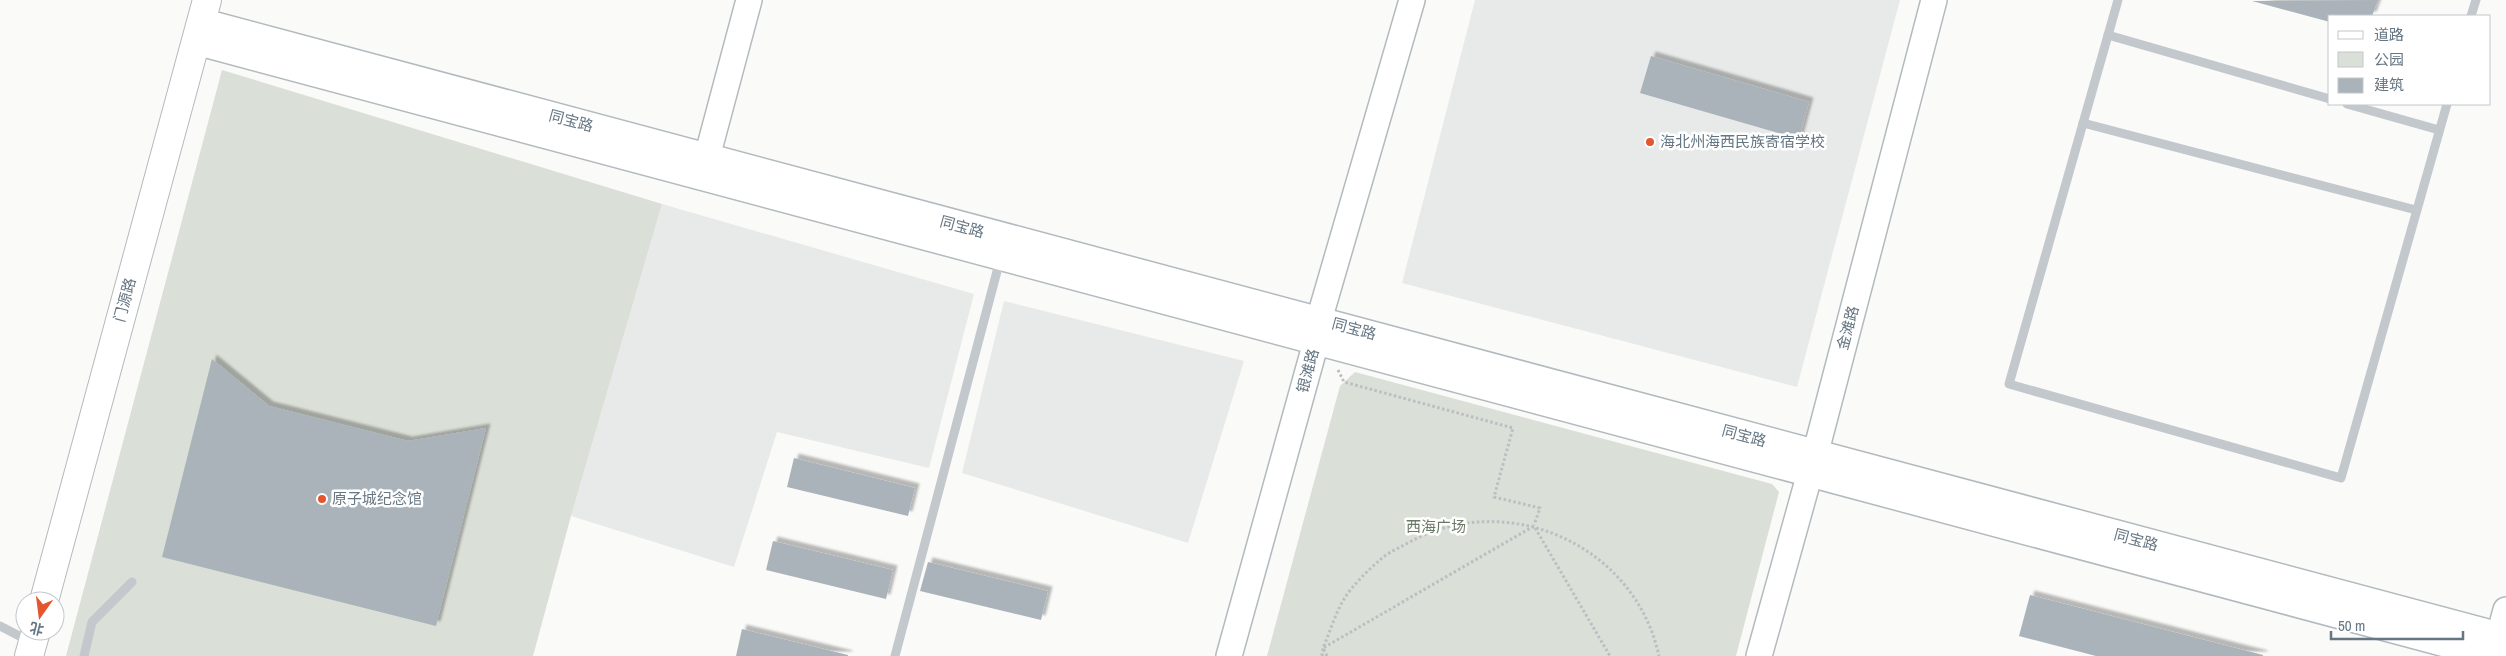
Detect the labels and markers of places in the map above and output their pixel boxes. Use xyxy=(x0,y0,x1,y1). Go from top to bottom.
place label: 海北州海西民族寄宿学校 xyxy=(1660,131,1825,152)
marker: 海北州海西民族寄宿学校 xyxy=(1644,136,1656,148)
place label: 原子城纪念馆 xyxy=(332,488,422,509)
marker: 原子城纪念馆 xyxy=(316,493,328,505)

